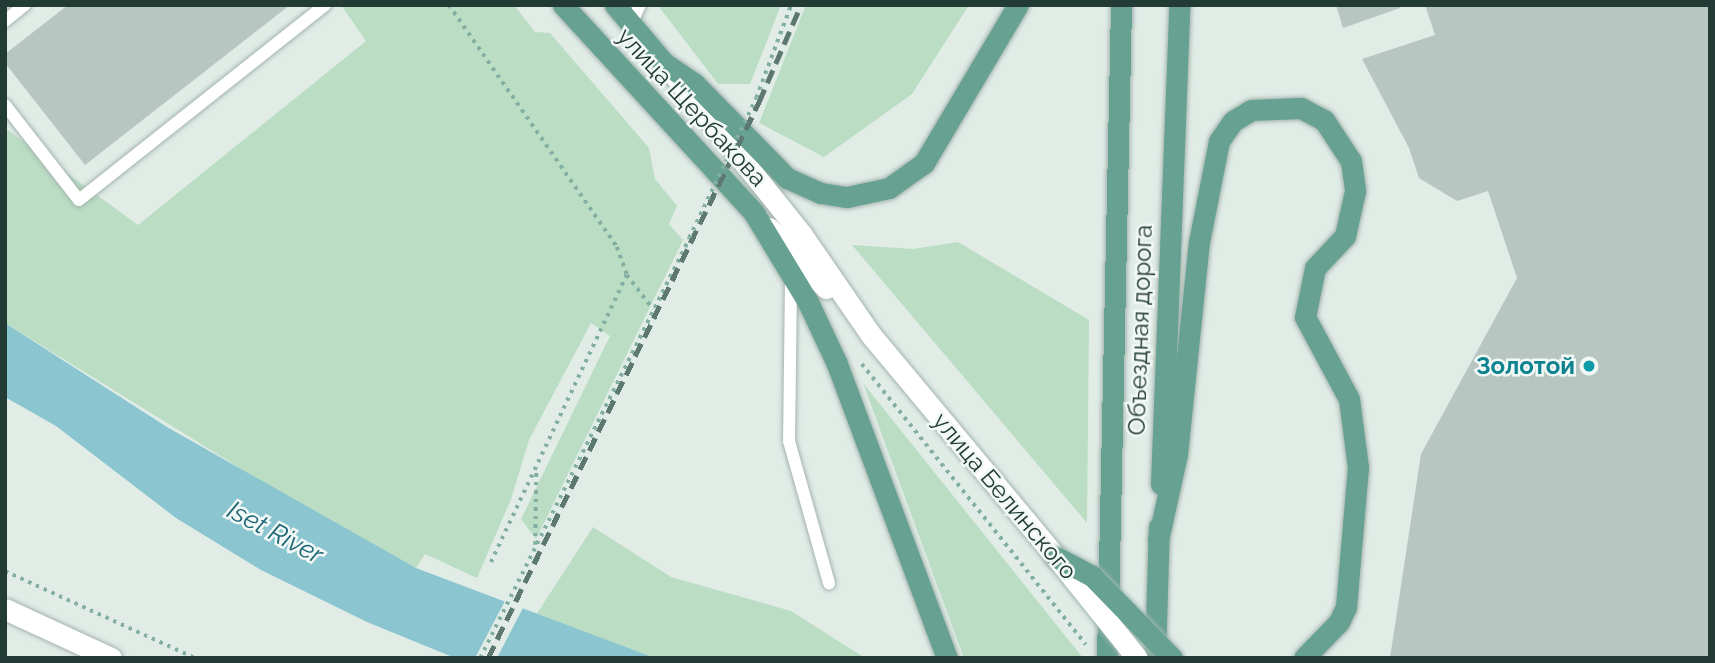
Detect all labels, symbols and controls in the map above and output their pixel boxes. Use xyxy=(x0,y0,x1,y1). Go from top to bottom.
street label: улица Щербакова xyxy=(611,22,773,192)
street label: Объездная дорога xyxy=(1122,224,1158,436)
place label: Золотой xyxy=(1476,352,1575,380)
marker: Золотой xyxy=(1581,358,1597,374)
street label: улица Белинского xyxy=(927,407,1083,585)
water label: Iset River xyxy=(222,495,328,571)

